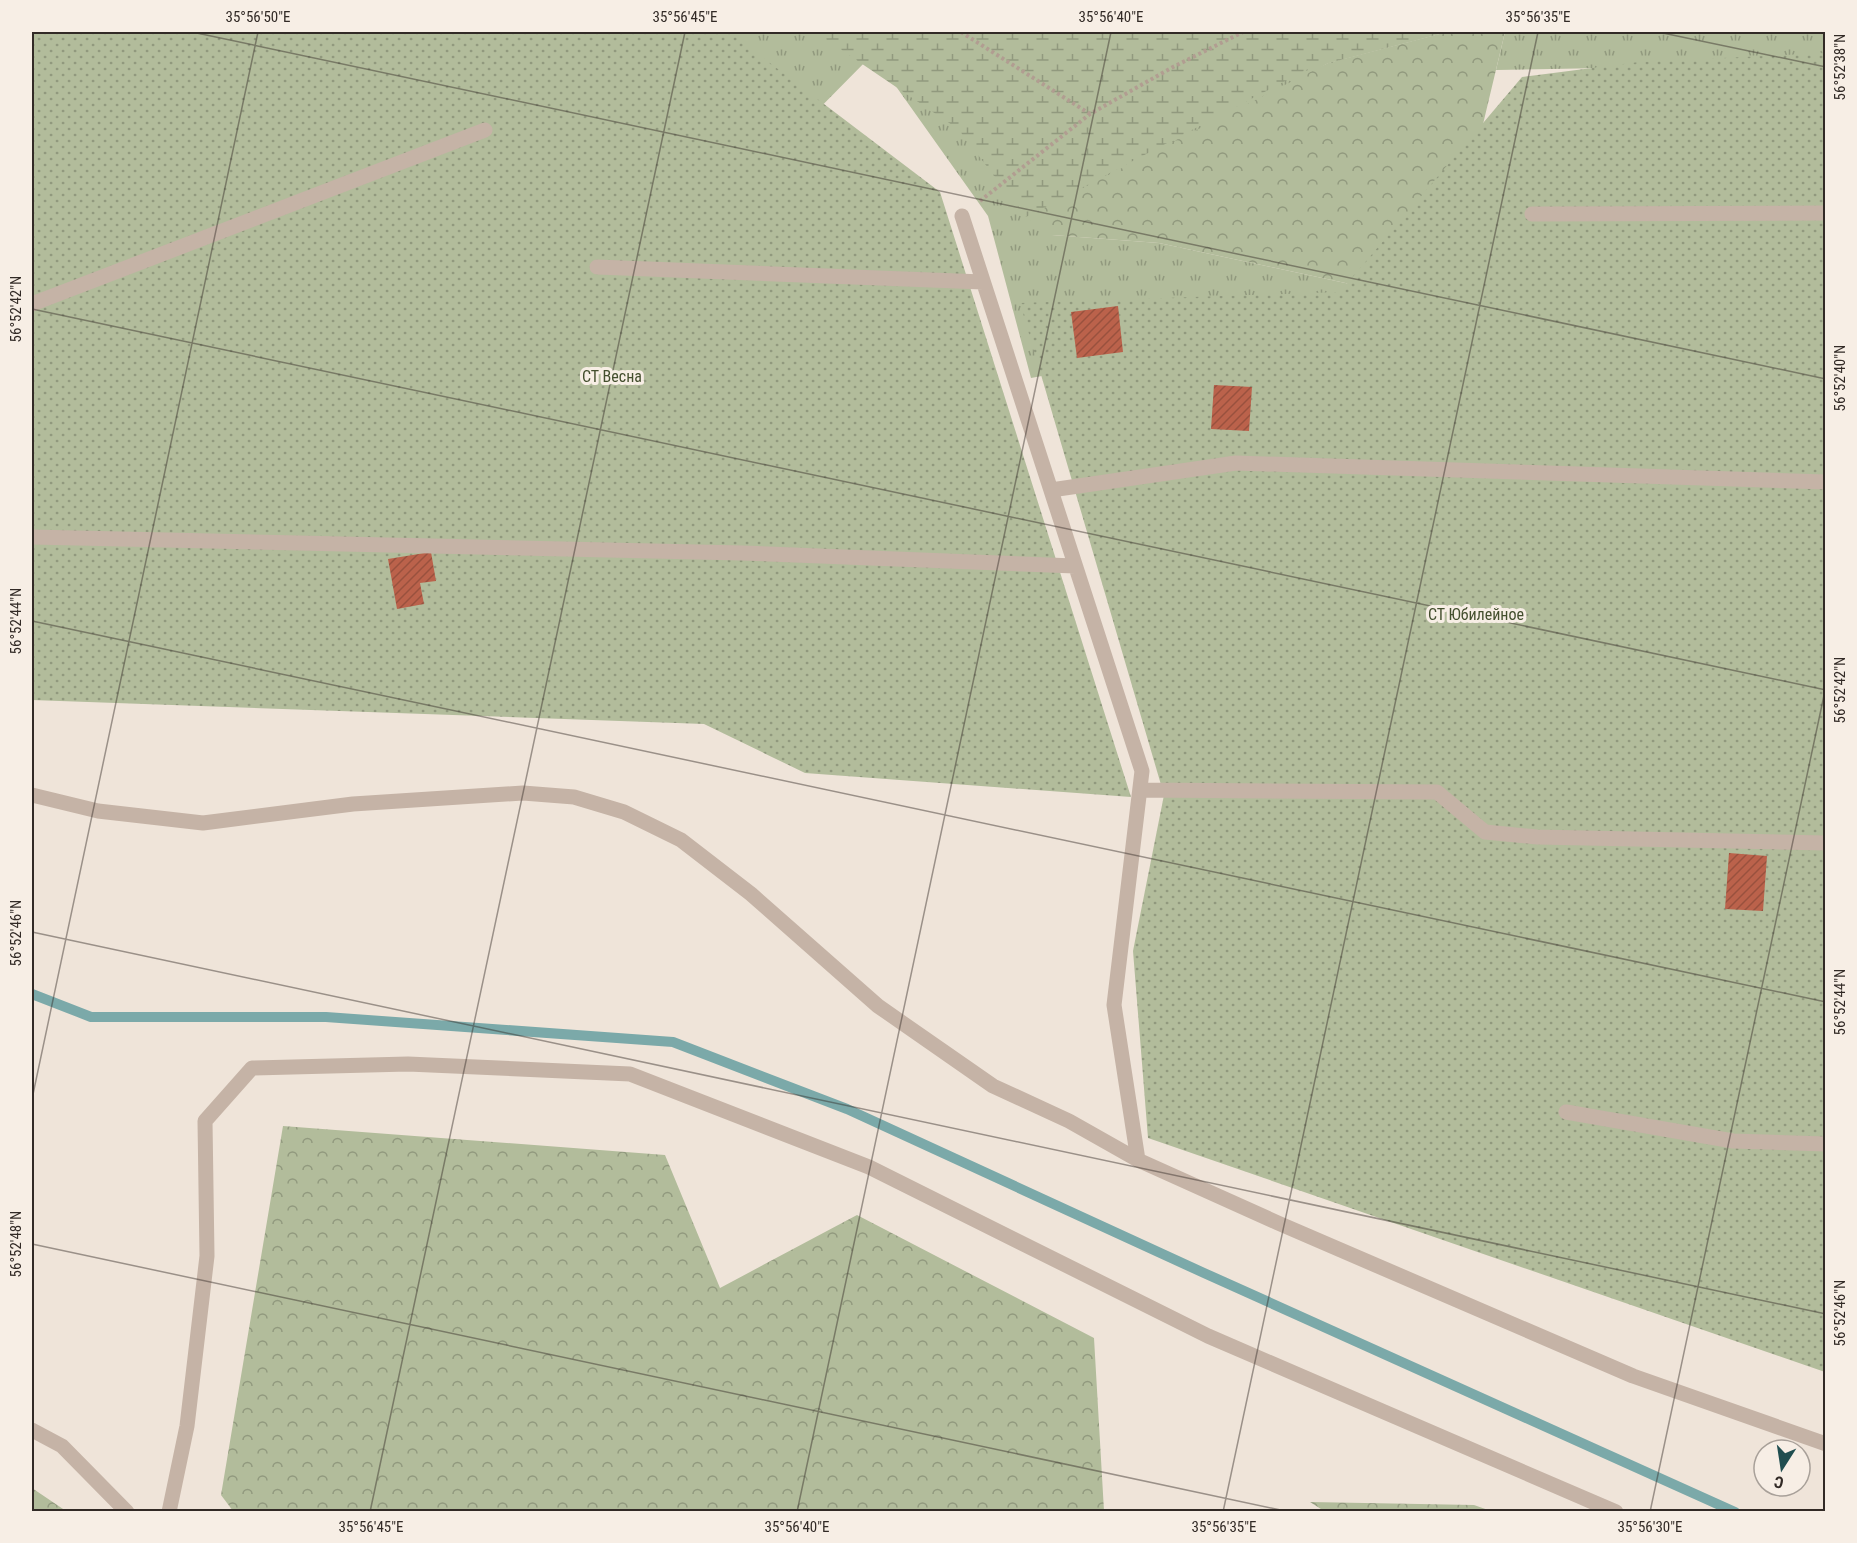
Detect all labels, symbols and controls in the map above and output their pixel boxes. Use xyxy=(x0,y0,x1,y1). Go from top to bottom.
text: 35°56'50"E xyxy=(226,8,290,26)
text: 35°56'45"E xyxy=(653,8,717,26)
text: 35°56'40"E xyxy=(1079,8,1143,26)
text: 35°56'35"E xyxy=(1506,8,1570,26)
text: 56°52'38"N xyxy=(1831,34,1849,100)
text: 56°52'42"N xyxy=(7,276,25,342)
text: 56°52'40"N xyxy=(1831,345,1849,411)
park label: СТ Весна xyxy=(582,367,642,386)
text: 56°52'44"N xyxy=(7,588,25,654)
park label: СТ Юбилейное xyxy=(1428,605,1524,624)
text: 56°52'42"N xyxy=(1831,657,1849,723)
text: 56°52'46"N xyxy=(7,900,25,966)
text: 56°52'44"N xyxy=(1831,969,1849,1035)
text: 56°52'48"N xyxy=(7,1211,25,1277)
text: 56°52'46"N xyxy=(1831,1280,1849,1346)
north arrow xyxy=(1752,1438,1812,1498)
text: С xyxy=(1773,1472,1785,1492)
text: 35°56'45"E xyxy=(339,1518,403,1536)
text: 35°56'40"E xyxy=(765,1518,829,1536)
text: 35°56'35"E xyxy=(1192,1518,1256,1536)
text: 35°56'30"E xyxy=(1618,1518,1682,1536)

